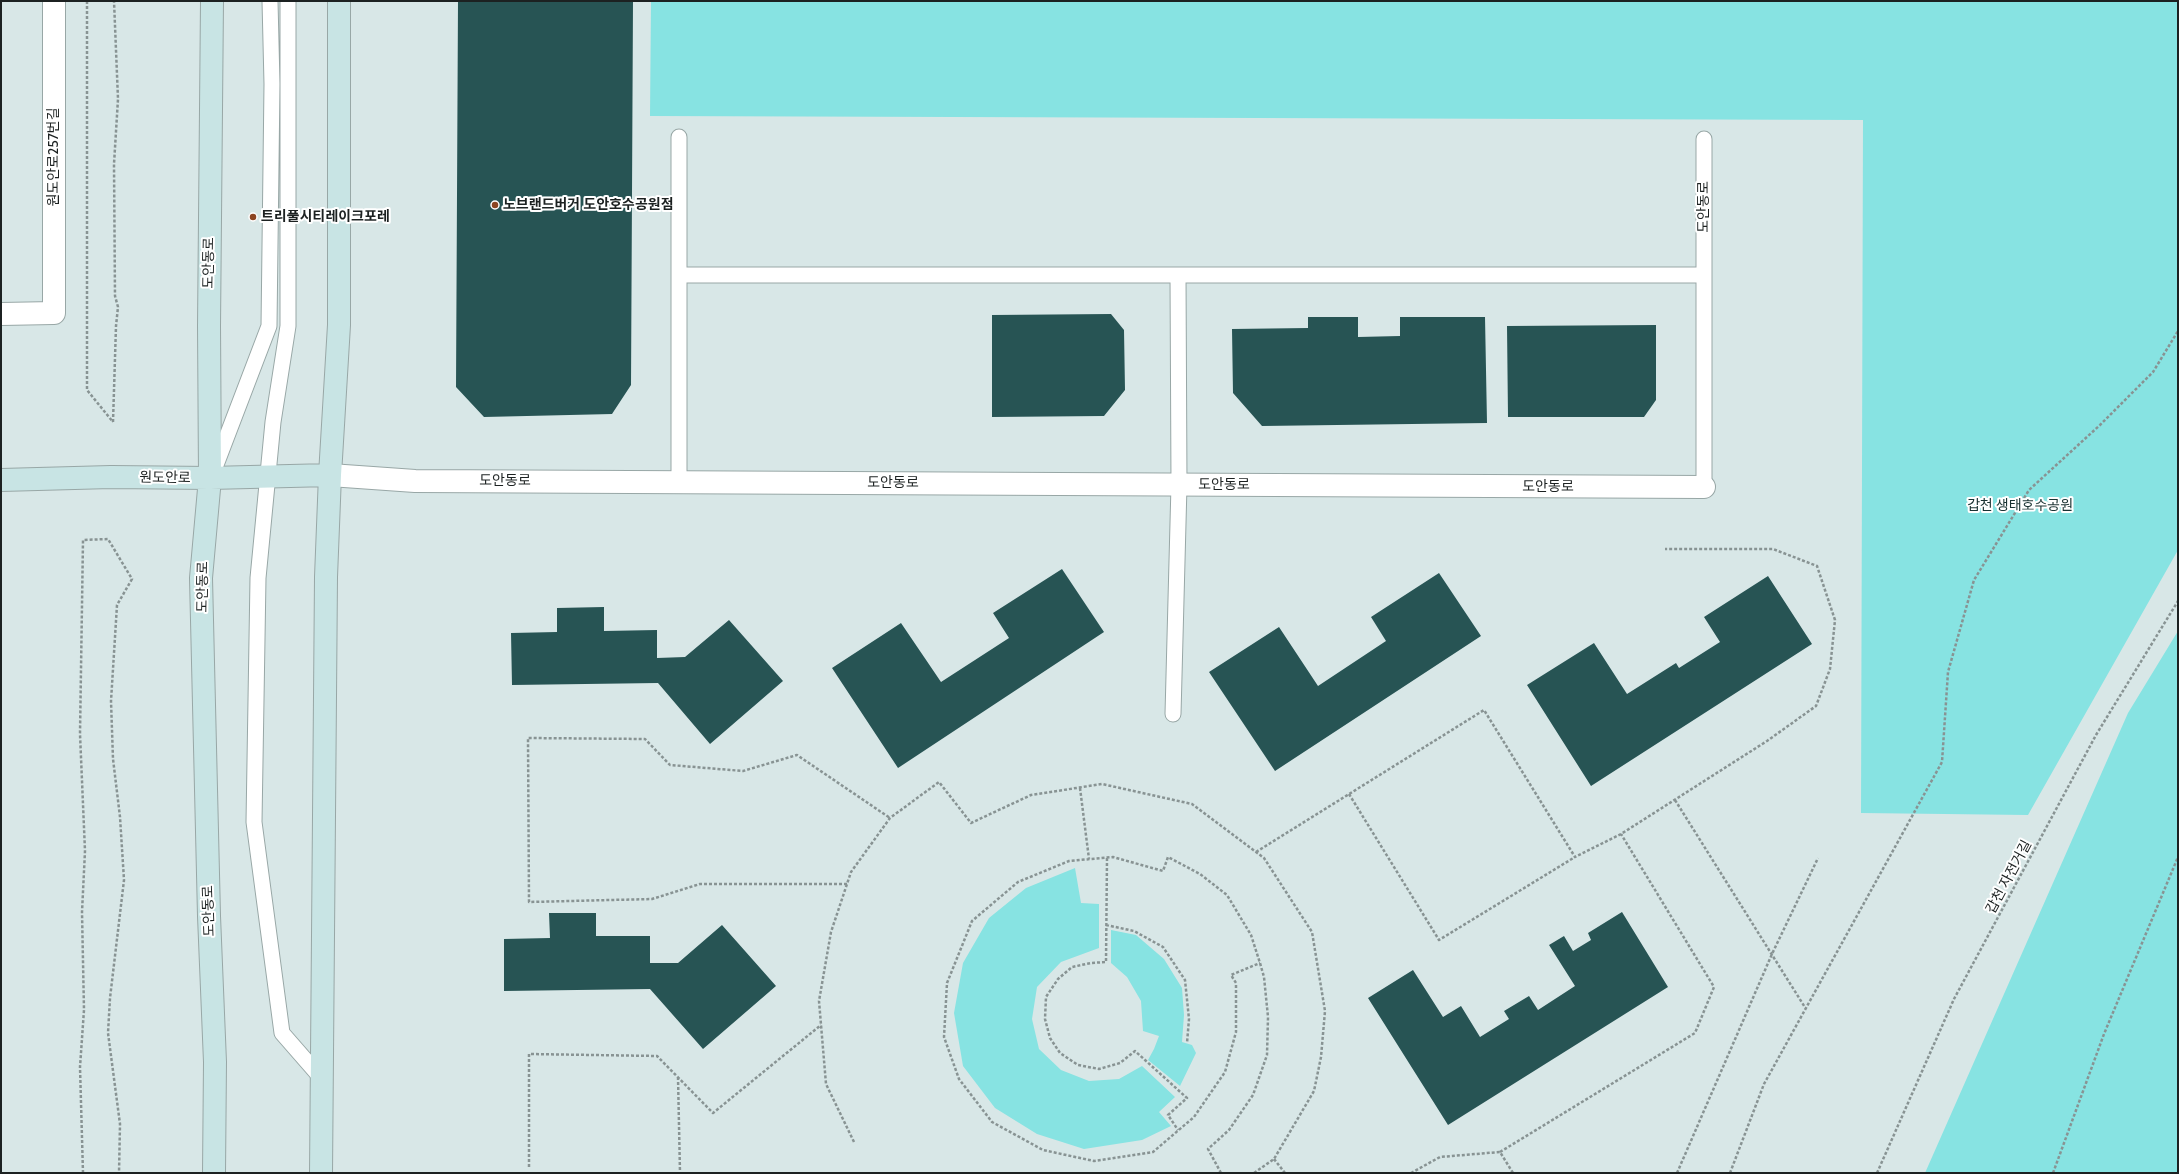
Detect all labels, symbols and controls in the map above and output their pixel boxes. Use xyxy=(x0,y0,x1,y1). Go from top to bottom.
street label: 원도안로257번길 xyxy=(46,107,62,207)
street label: 도안동로 xyxy=(1696,181,1712,233)
place label: 노브랜드버거 도안호수공원점 xyxy=(503,197,674,213)
marker: 노브랜드버거 도안호수공원점 xyxy=(490,200,500,210)
place label: 트리풀시티레이크포레 xyxy=(261,209,390,225)
marker: 트리풀시티레이크포레 xyxy=(248,212,258,222)
street label: 도안동로 xyxy=(200,237,218,289)
street label: 원도안로 xyxy=(139,469,191,487)
street label: 도안동로 xyxy=(479,473,531,489)
street label: 도안동로 xyxy=(867,475,919,491)
street label: 도안동로 xyxy=(1198,477,1250,493)
street label: 도안동로 xyxy=(1522,479,1574,495)
park label: 갑천 생태호수공원 xyxy=(1967,498,2073,514)
street label: 도안동로 xyxy=(194,561,212,613)
street label: 갑천 자전거길 xyxy=(1983,838,2035,916)
street label: 도안동로 xyxy=(200,885,218,937)

